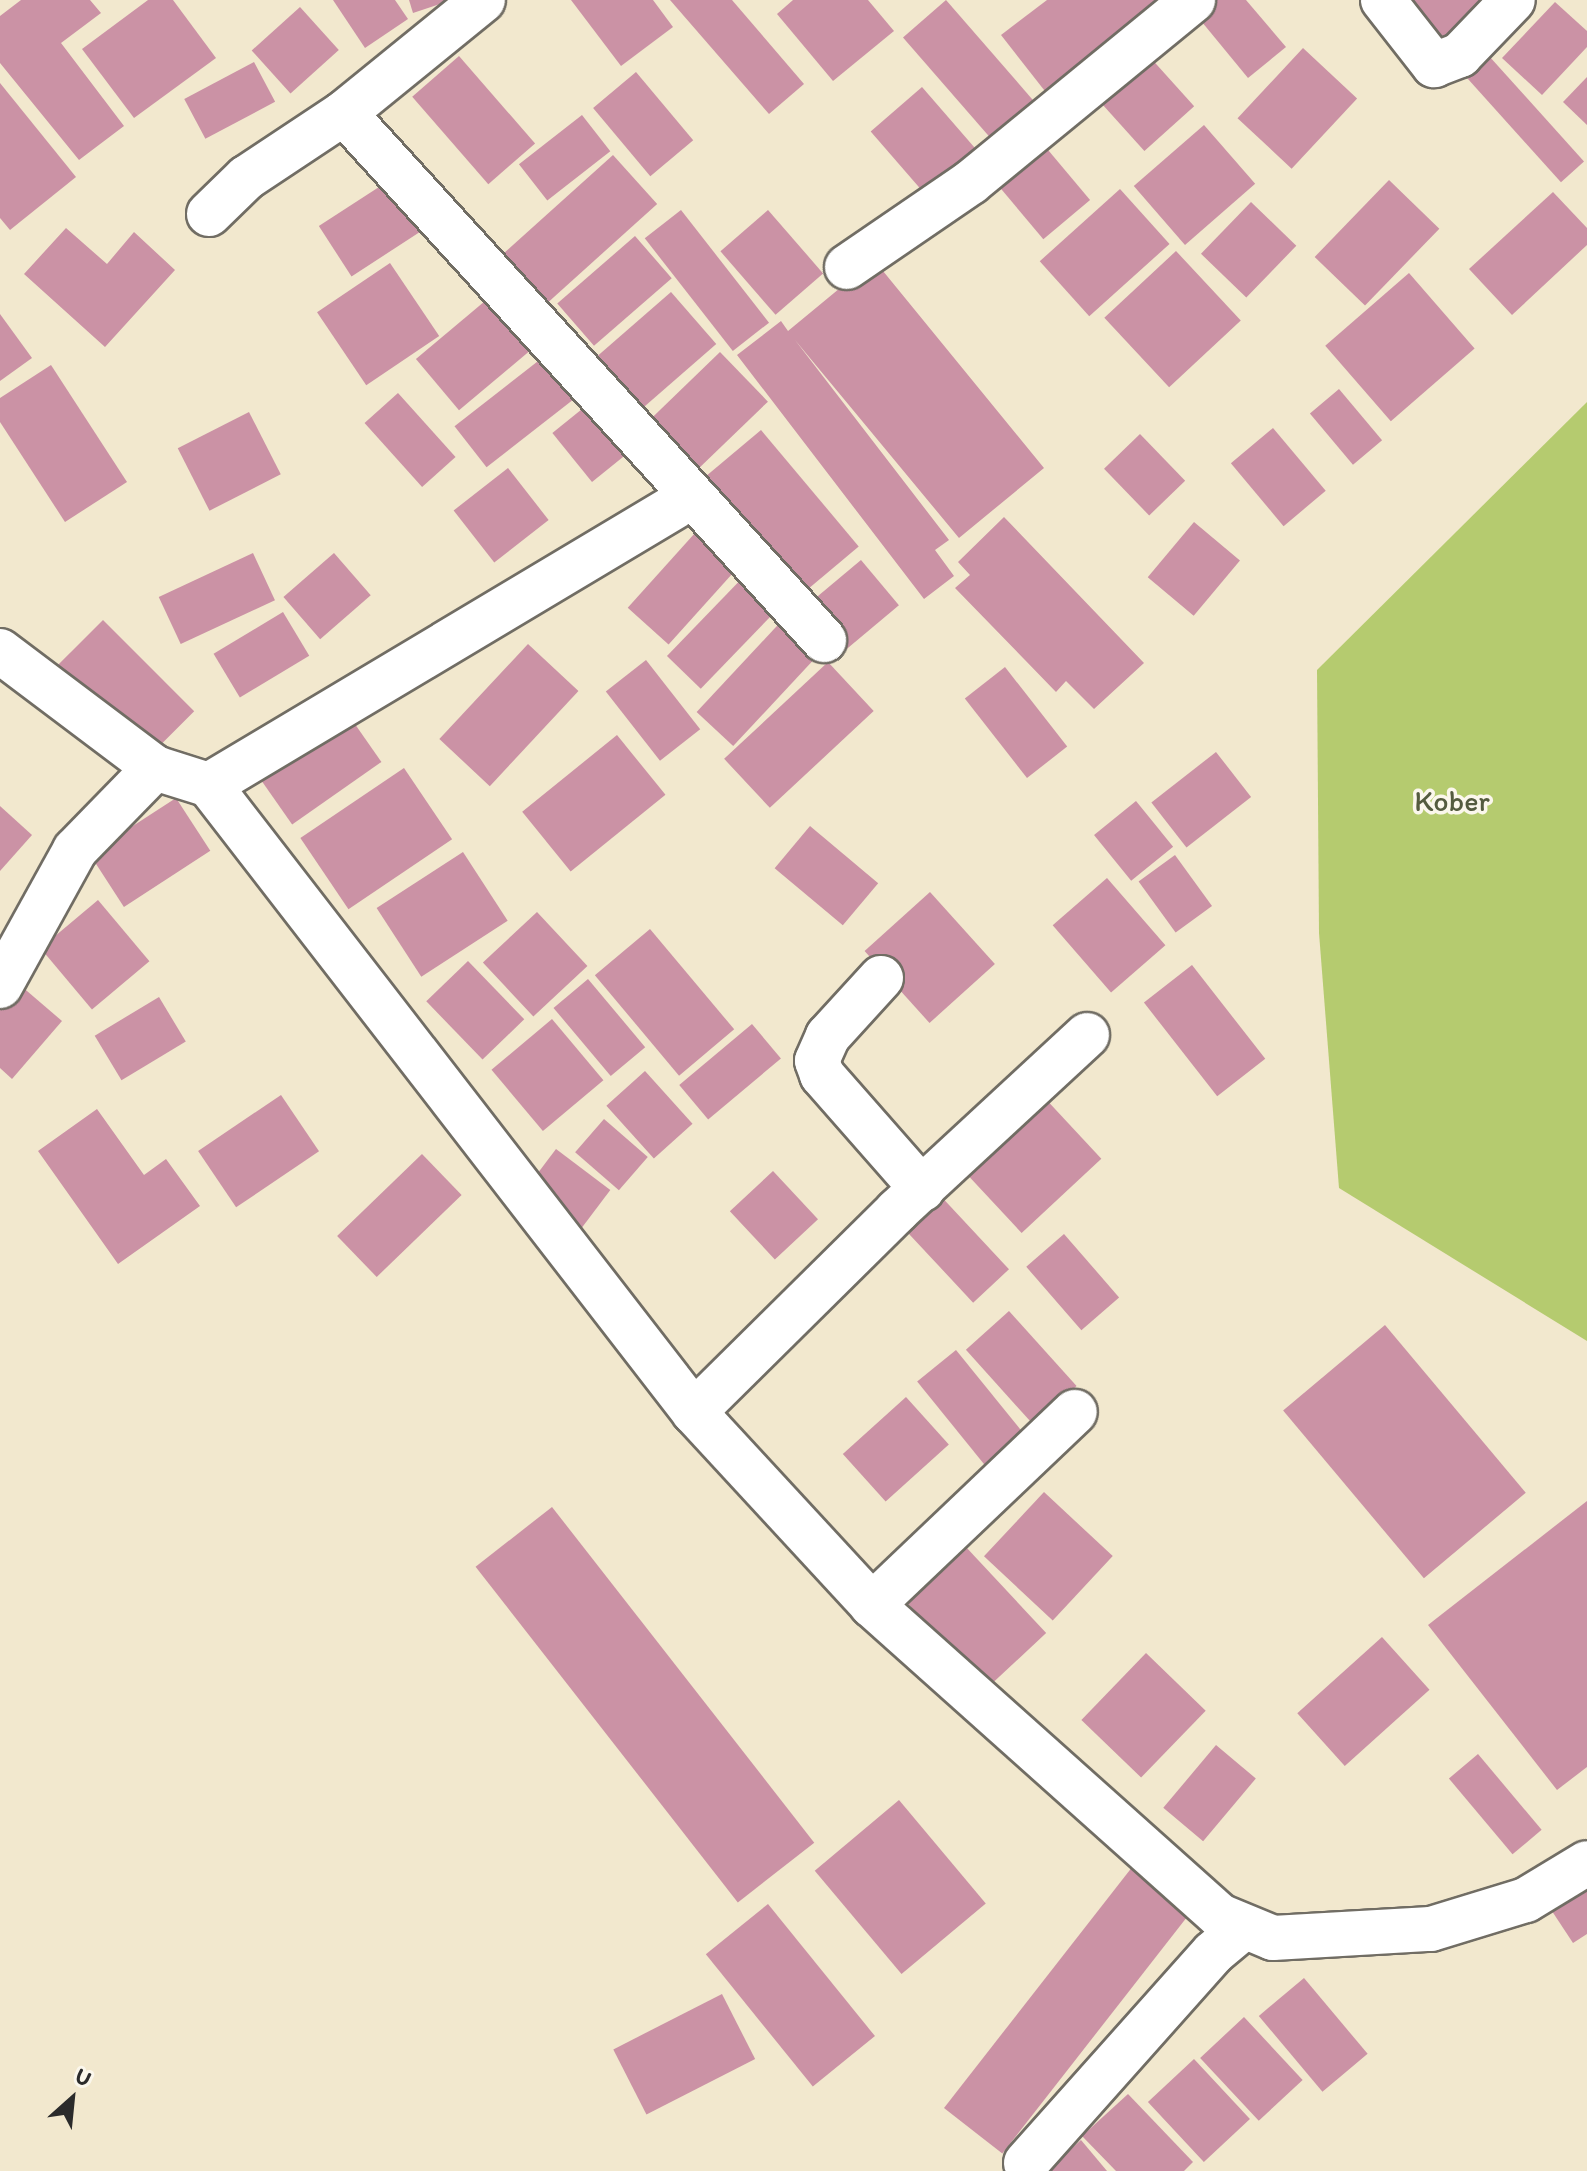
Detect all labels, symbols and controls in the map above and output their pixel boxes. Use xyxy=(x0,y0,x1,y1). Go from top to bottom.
park label: Kober xyxy=(1414,783,1490,819)
north arrow xyxy=(32,2059,112,2139)
text: U xyxy=(70,2062,96,2093)

